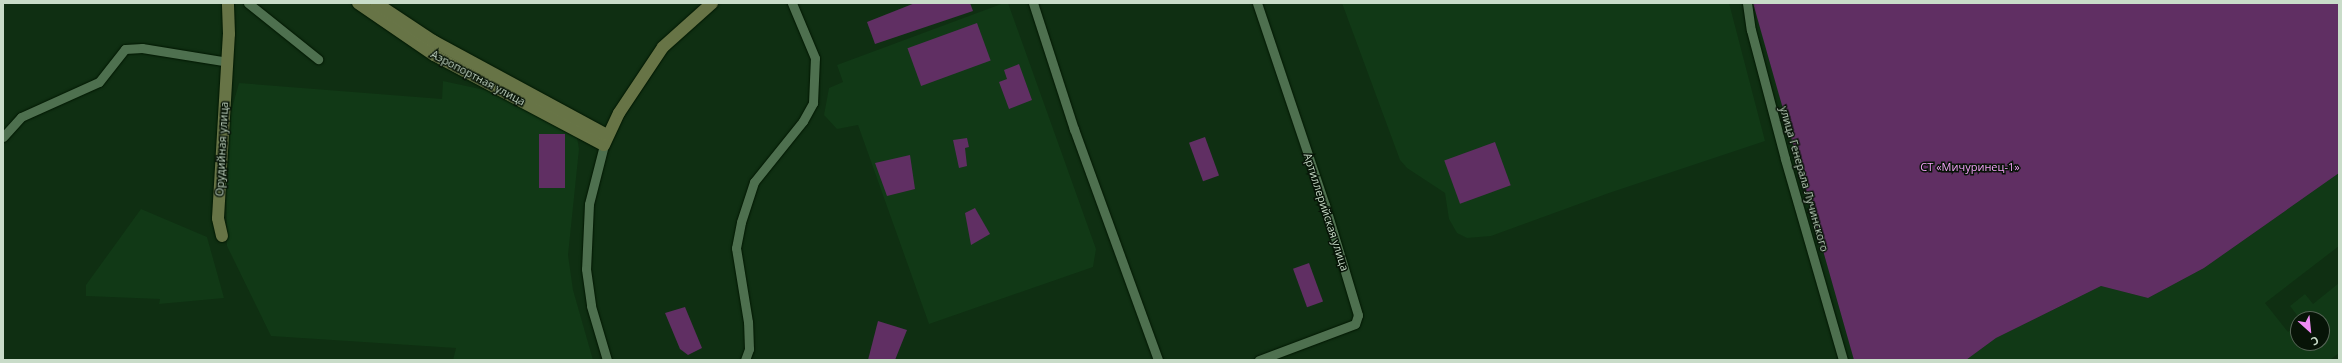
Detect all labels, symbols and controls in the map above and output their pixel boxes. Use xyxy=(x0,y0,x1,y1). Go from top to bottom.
street label: Аэропортная улица xyxy=(429,48,527,108)
street label: Орудийная улица xyxy=(213,101,231,197)
street label: улица Генерала Лучинского xyxy=(1777,105,1831,253)
street label: Артиллерийская улица xyxy=(1301,151,1351,273)
park label: СТ «Мичуринец-1» xyxy=(1920,160,2020,174)
north arrow xyxy=(2290,311,2330,351)
text: С xyxy=(2309,333,2322,350)

